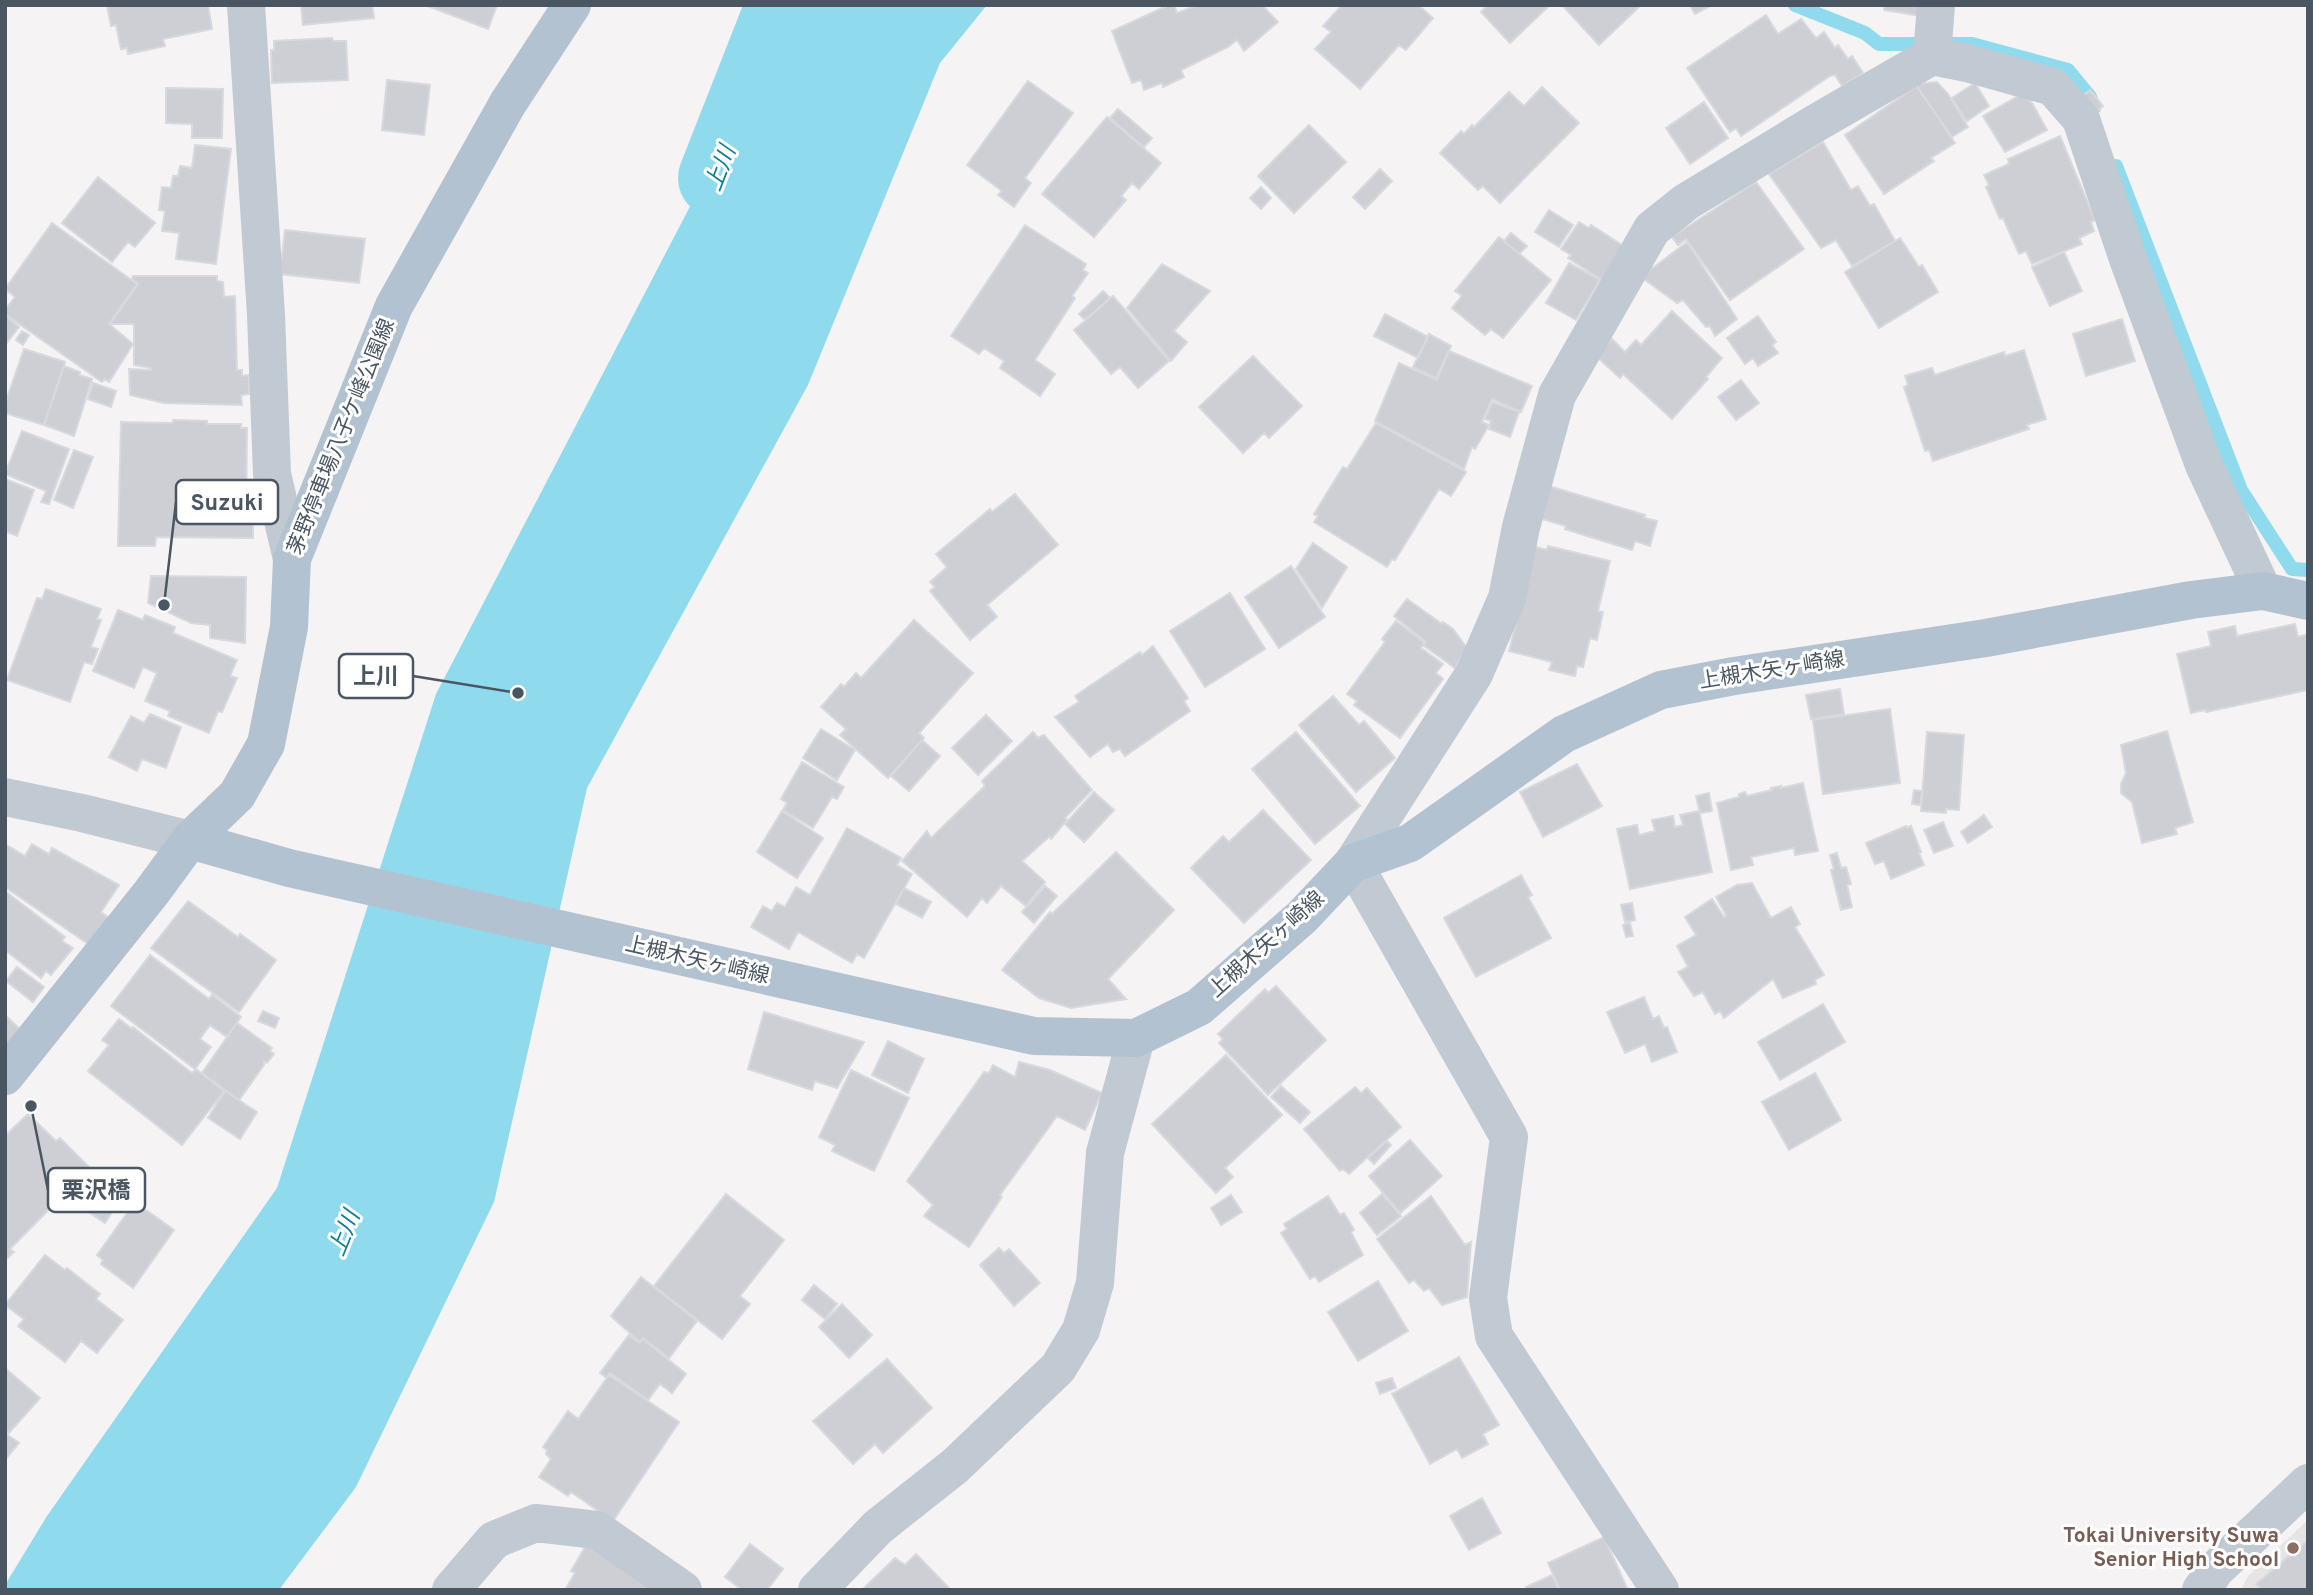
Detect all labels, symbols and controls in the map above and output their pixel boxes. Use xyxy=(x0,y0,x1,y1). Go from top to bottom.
water label: 上川 xyxy=(700,140,745,196)
street label: 茅野停車場八子ケ峰公園線 xyxy=(282,315,402,559)
callout: Suzuki xyxy=(176,480,278,524)
text: Suzuki xyxy=(190,490,264,519)
street label: 上槻木矢ヶ崎線 xyxy=(1697,646,1847,696)
callout: 上川 xyxy=(339,654,413,698)
text: 上川 xyxy=(353,664,399,693)
street label: 上槻木矢ヶ崎線 xyxy=(1203,886,1331,1004)
street label: 上槻木矢ヶ崎線 xyxy=(622,931,772,991)
callout: 栗沢橋 xyxy=(48,1168,145,1212)
text: 栗沢橋 xyxy=(62,1178,131,1207)
water label: 上川 xyxy=(324,1204,369,1261)
place label: Tokai University Suwa Senior High School xyxy=(2063,1523,2279,1574)
marker: Tokai University Suwa Senior High School xyxy=(2285,1540,2301,1556)

